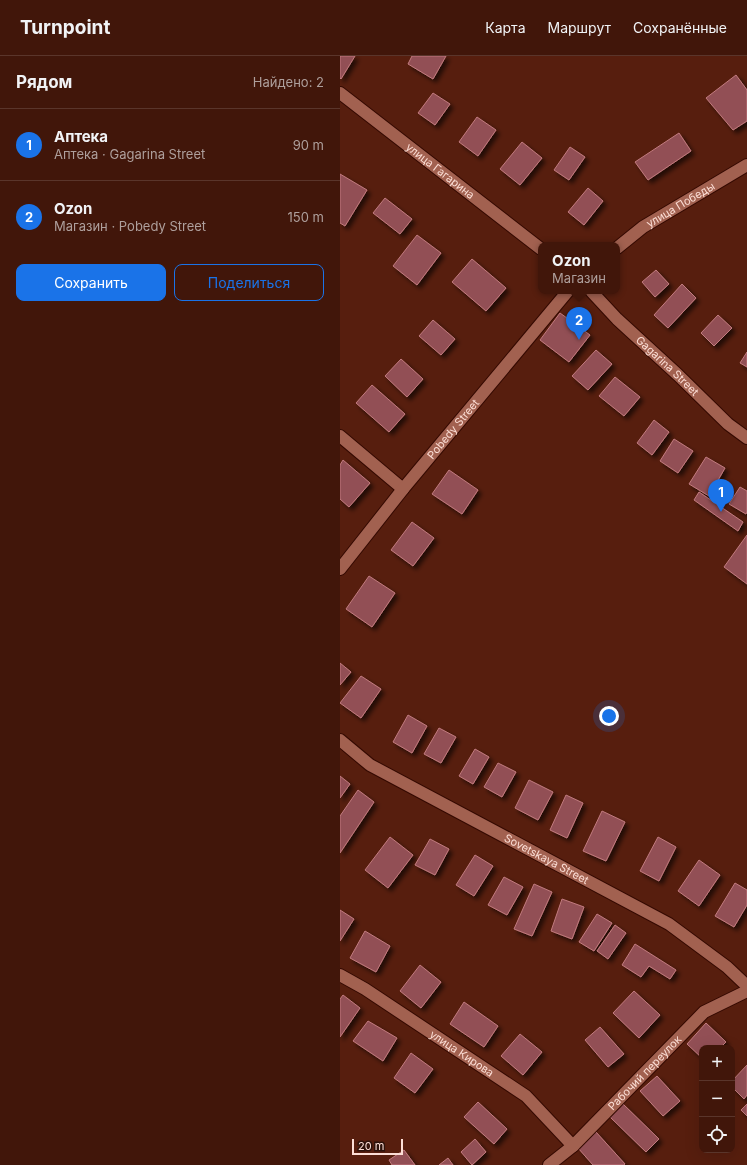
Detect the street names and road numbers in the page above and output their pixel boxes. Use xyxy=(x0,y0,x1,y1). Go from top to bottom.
street label: улица Гагарина xyxy=(403,140,477,202)
street label: улица Победы xyxy=(644,179,717,230)
street label: Gagarina Street xyxy=(633,333,702,399)
street label: Pobedy Street xyxy=(424,396,482,462)
street label: Sovetskaya Street xyxy=(502,831,592,887)
street label: улица Кирова xyxy=(427,1027,497,1080)
street label: Рабочий переулок xyxy=(605,1032,684,1113)

